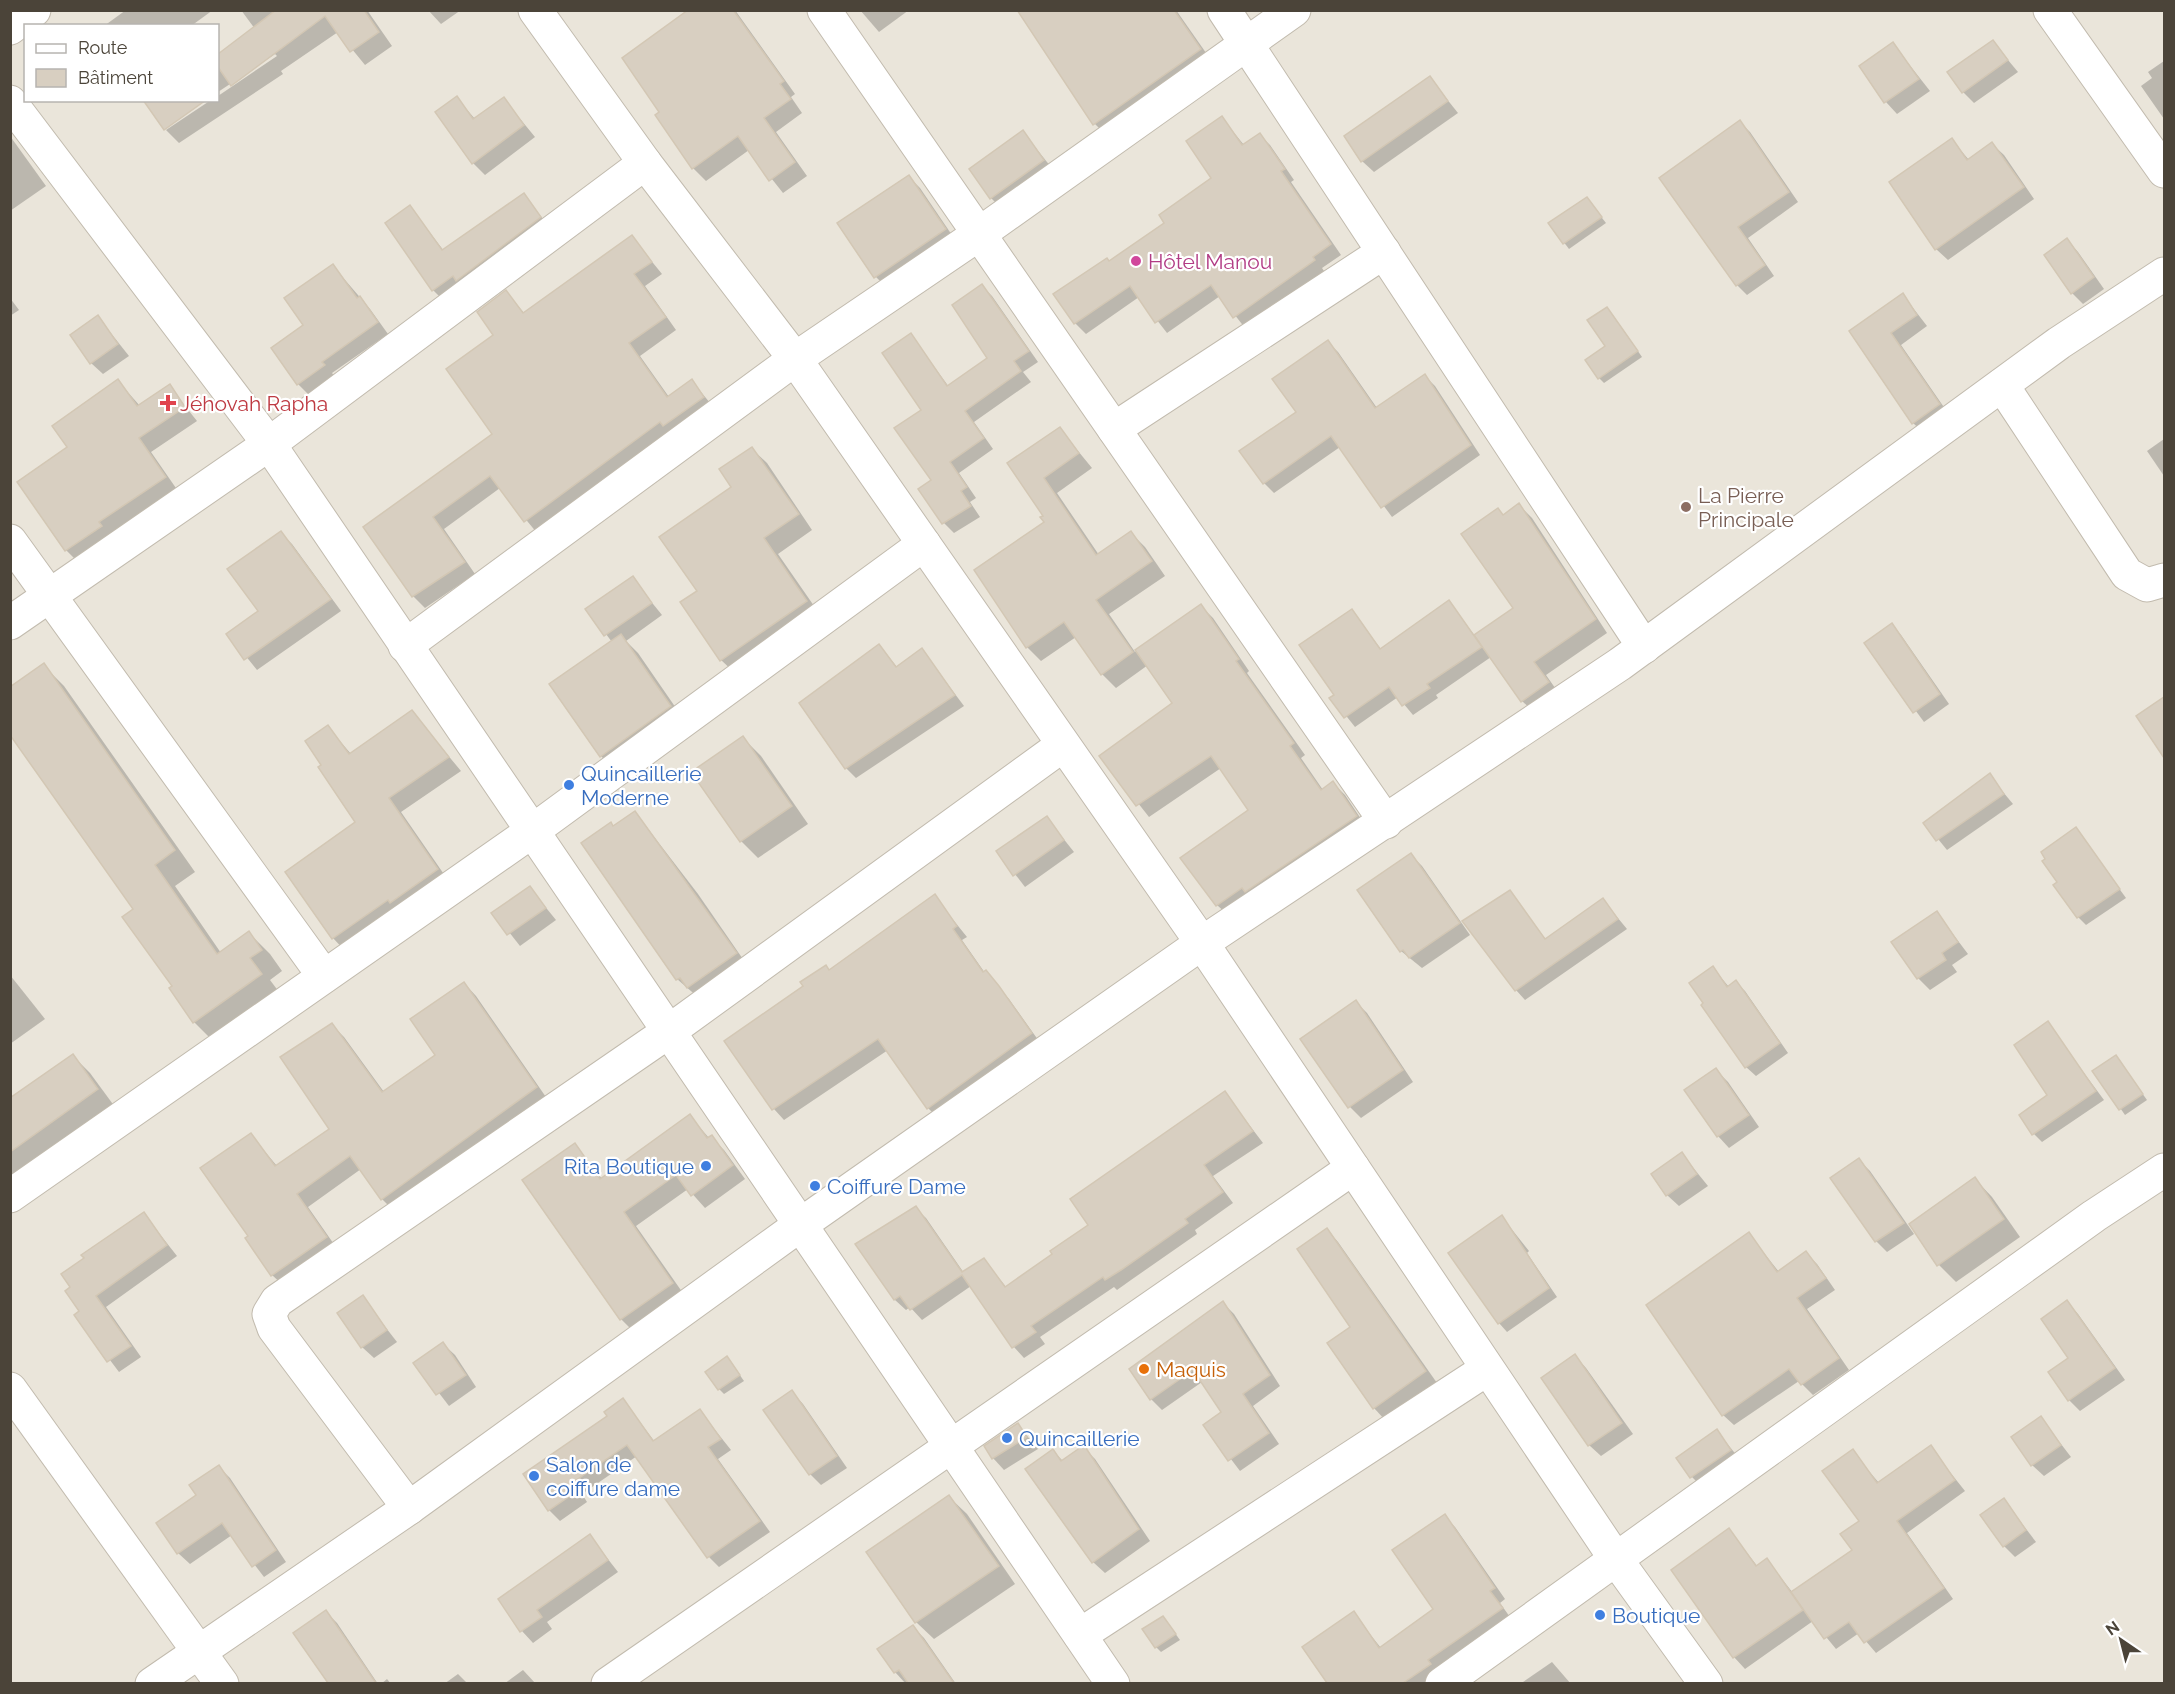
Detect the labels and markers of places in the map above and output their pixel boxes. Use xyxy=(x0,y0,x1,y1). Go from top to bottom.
place label: Hôtel Manou xyxy=(1148,249,1272,274)
marker: Hôtel Manou xyxy=(1129,254,1143,268)
place label: Jéhovah Rapha xyxy=(180,391,328,416)
marker: Jéhovah Rapha xyxy=(161,396,175,410)
place label: La Pierre Principale xyxy=(1698,483,1794,532)
marker: La Pierre Principale xyxy=(1679,500,1693,514)
place label: Quincaillerie Moderne xyxy=(581,761,702,810)
marker: Quincaillerie Moderne xyxy=(562,778,576,792)
place label: Rita Boutique xyxy=(564,1154,694,1179)
marker: Rita Boutique xyxy=(699,1159,713,1173)
place label: Coiffure Dame xyxy=(827,1174,966,1199)
marker: Coiffure Dame xyxy=(808,1179,822,1193)
place label: Maquis xyxy=(1156,1357,1226,1382)
marker: Maquis xyxy=(1137,1362,1151,1376)
place label: Quincaillerie xyxy=(1019,1426,1140,1451)
marker: Quincaillerie xyxy=(1000,1431,1014,1445)
place label: Salon de coiffure dame xyxy=(546,1452,680,1501)
marker: Salon de coiffure dame xyxy=(527,1469,541,1483)
place label: Boutique xyxy=(1612,1603,1700,1628)
marker: Boutique xyxy=(1593,1608,1607,1622)

